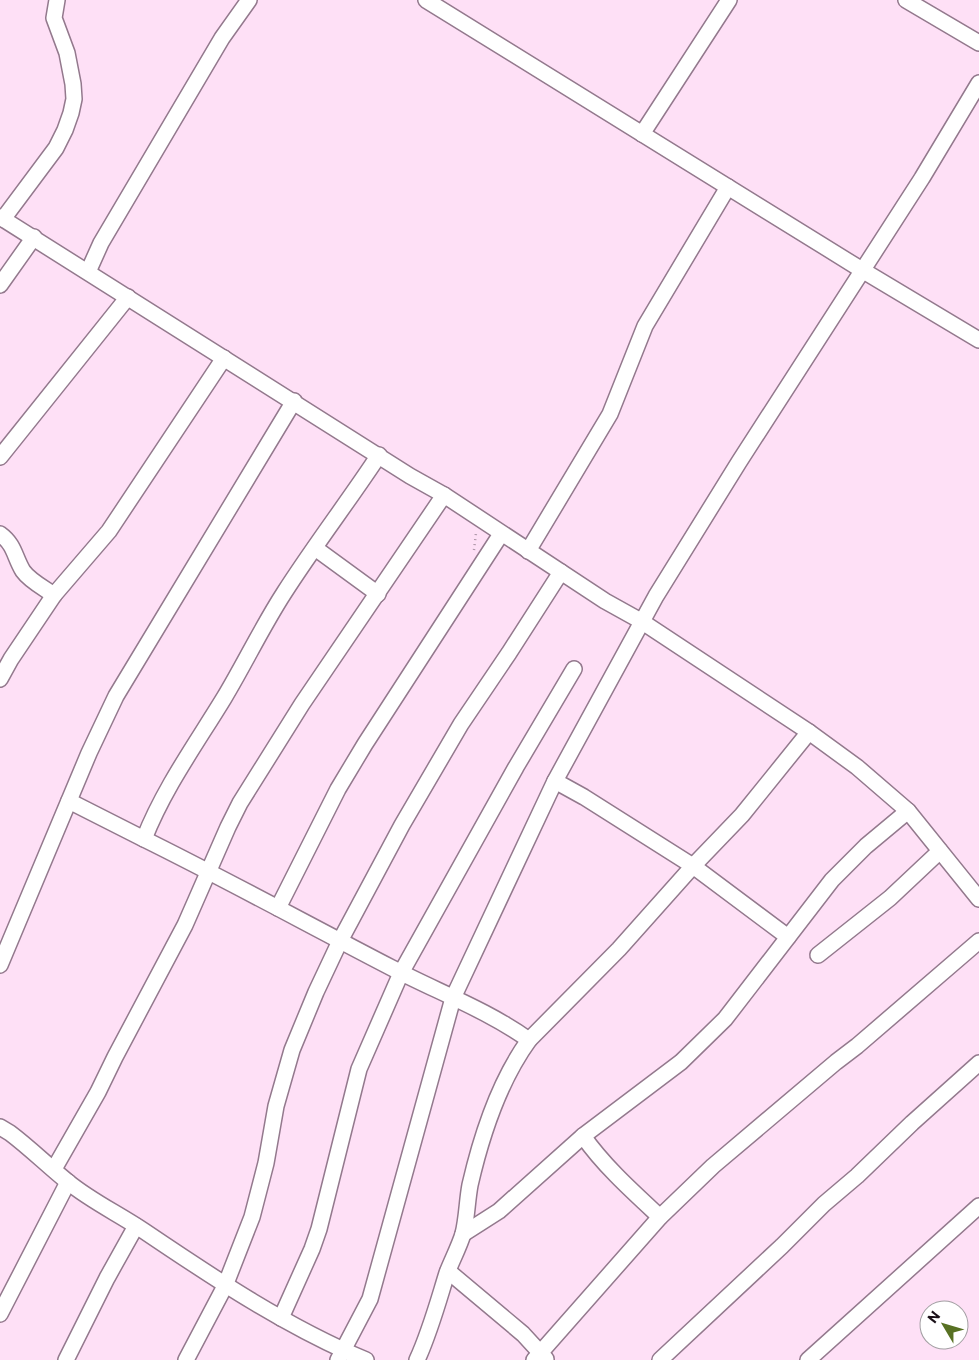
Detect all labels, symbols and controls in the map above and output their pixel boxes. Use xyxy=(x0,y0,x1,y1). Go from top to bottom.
north arrow xyxy=(919,1300,969,1350)
text: N xyxy=(923,1307,943,1326)

